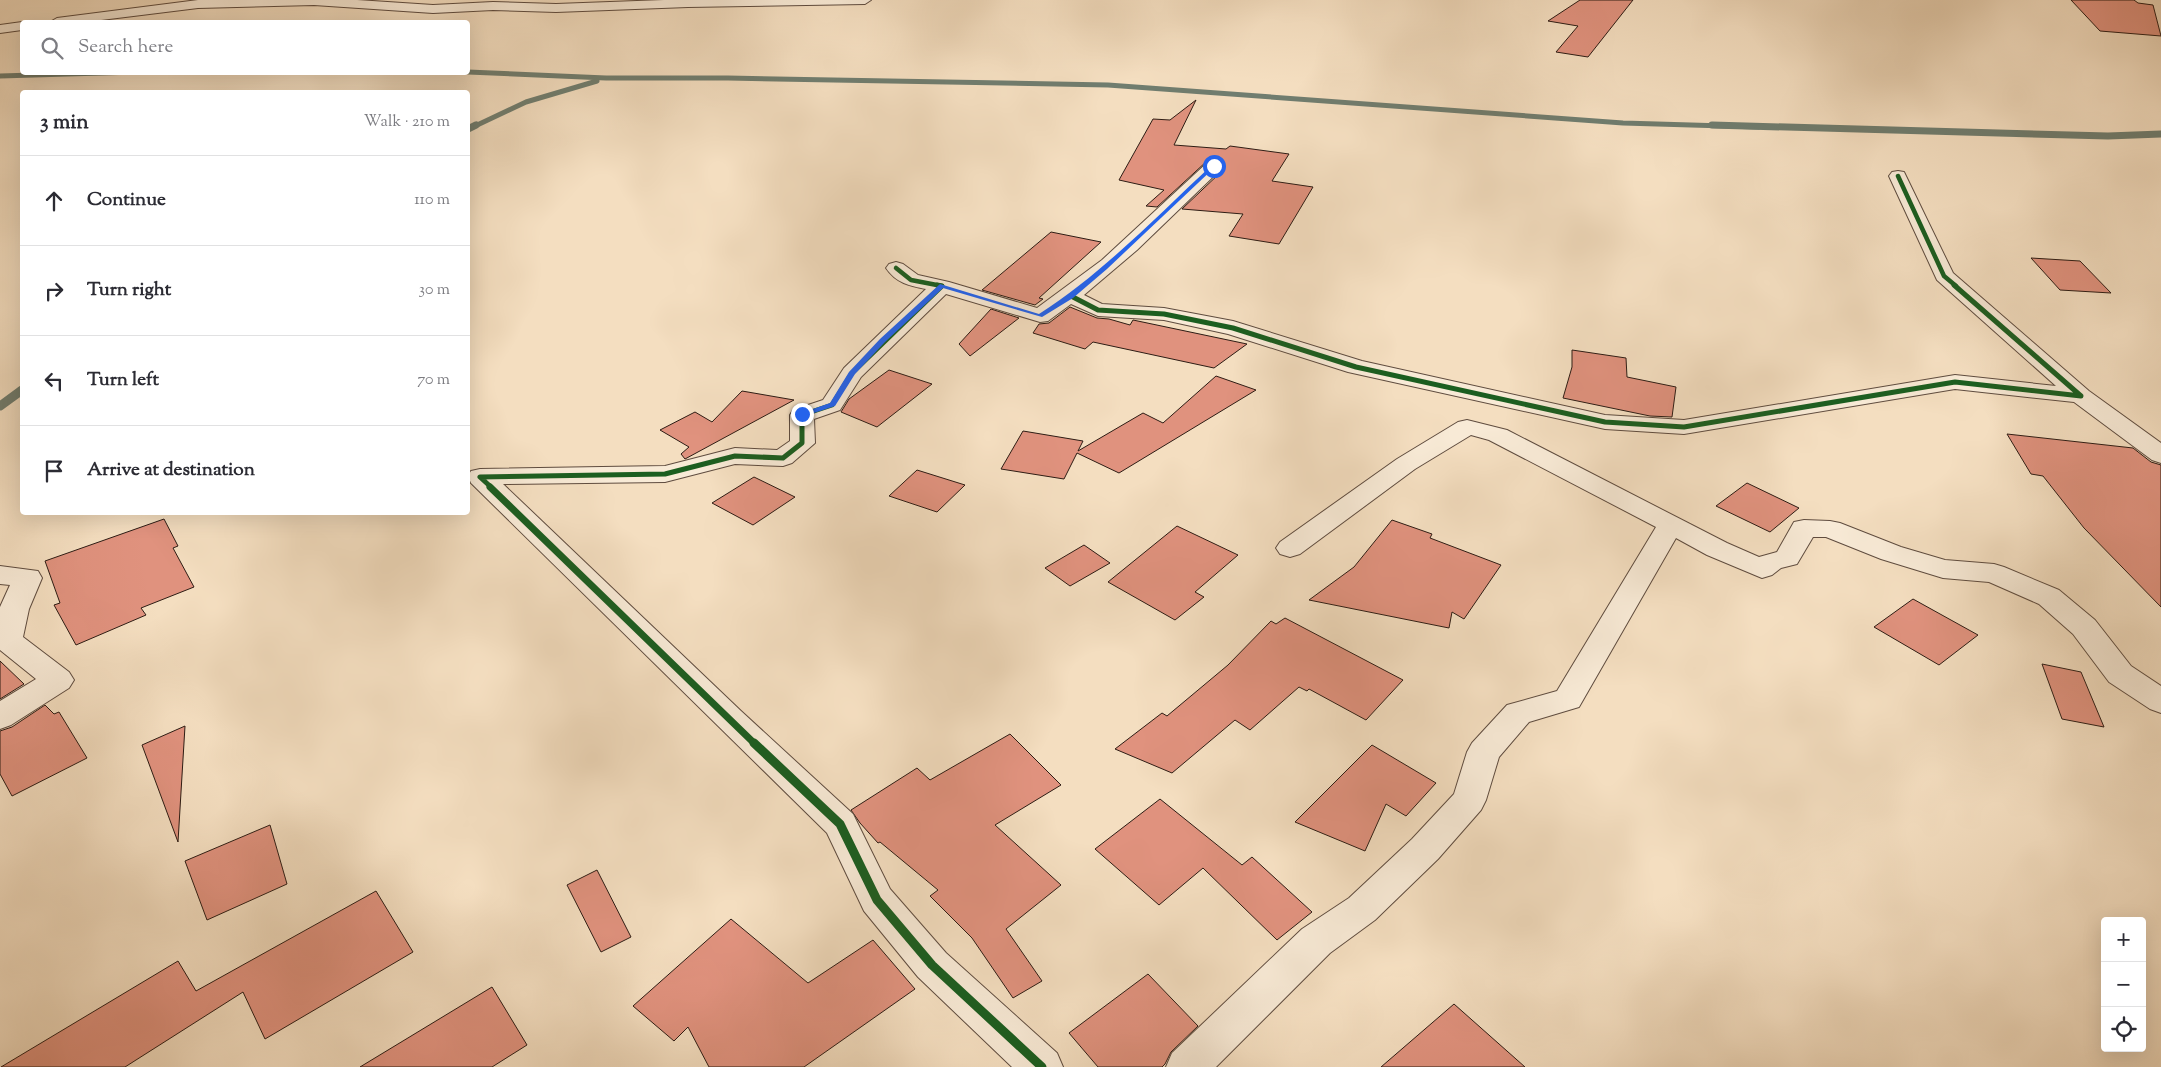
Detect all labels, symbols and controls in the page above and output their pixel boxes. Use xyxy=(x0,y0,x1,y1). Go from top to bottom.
search box xyxy=(20,20,470,75)
icon: search xyxy=(38,34,66,62)
text: Search here xyxy=(78,34,173,61)
text: 3 min xyxy=(40,108,89,138)
text: Walk · 210 m xyxy=(364,111,450,134)
route start xyxy=(1203,155,1226,178)
icon: ahead xyxy=(40,187,68,215)
text: Continue xyxy=(87,187,166,214)
text: 110 m xyxy=(414,189,450,212)
icon: right xyxy=(40,277,68,305)
text: Turn right xyxy=(87,277,171,304)
text: 30 m xyxy=(419,279,450,302)
icon: left xyxy=(40,367,68,395)
text: Turn left xyxy=(87,367,159,394)
text: 70 m xyxy=(417,369,450,392)
route end xyxy=(791,403,814,426)
icon: arrive xyxy=(40,457,68,485)
text: Arrive at destination xyxy=(87,457,255,484)
map controls xyxy=(2101,917,2146,1052)
button: + xyxy=(2101,917,2146,962)
button: − xyxy=(2101,962,2146,1007)
button: locate xyxy=(2101,1007,2146,1052)

